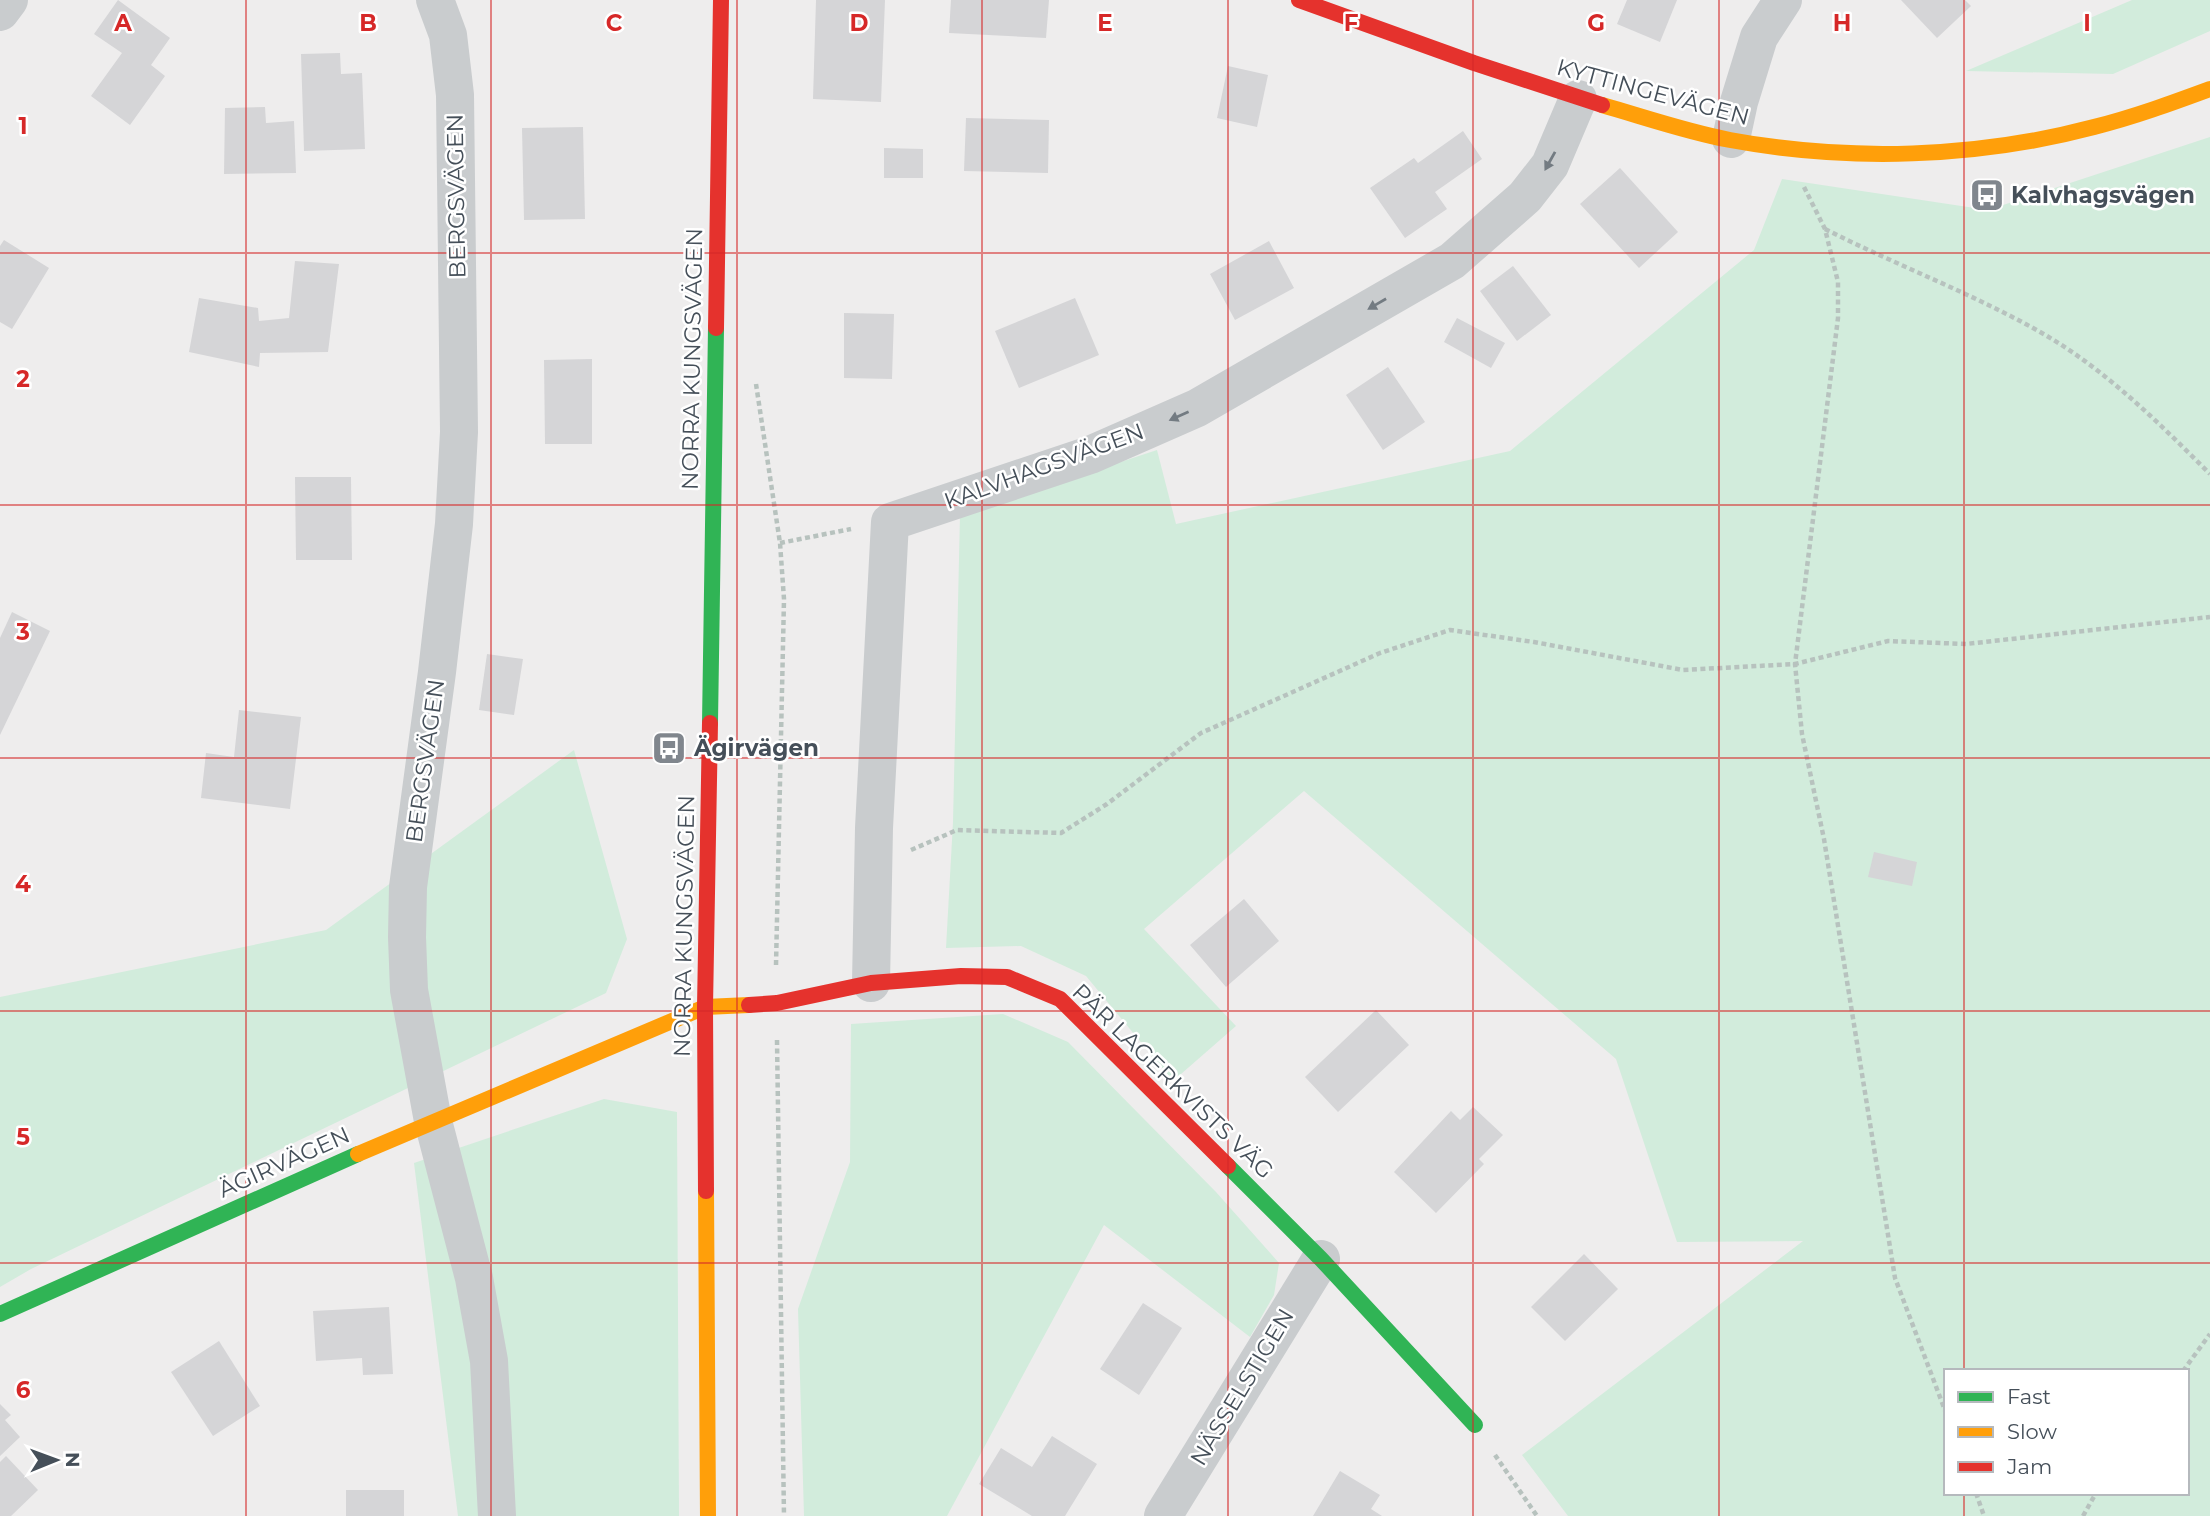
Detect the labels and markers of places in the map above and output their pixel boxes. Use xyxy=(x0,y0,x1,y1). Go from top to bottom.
bus stop icon: Kalvhagsvägen xyxy=(1968,176,2006,214)
place label: Kalvhagsvägen xyxy=(2011,181,2195,209)
bus stop icon: Ägirvägen xyxy=(650,729,688,767)
place label: Ägirvägen xyxy=(693,734,819,762)

